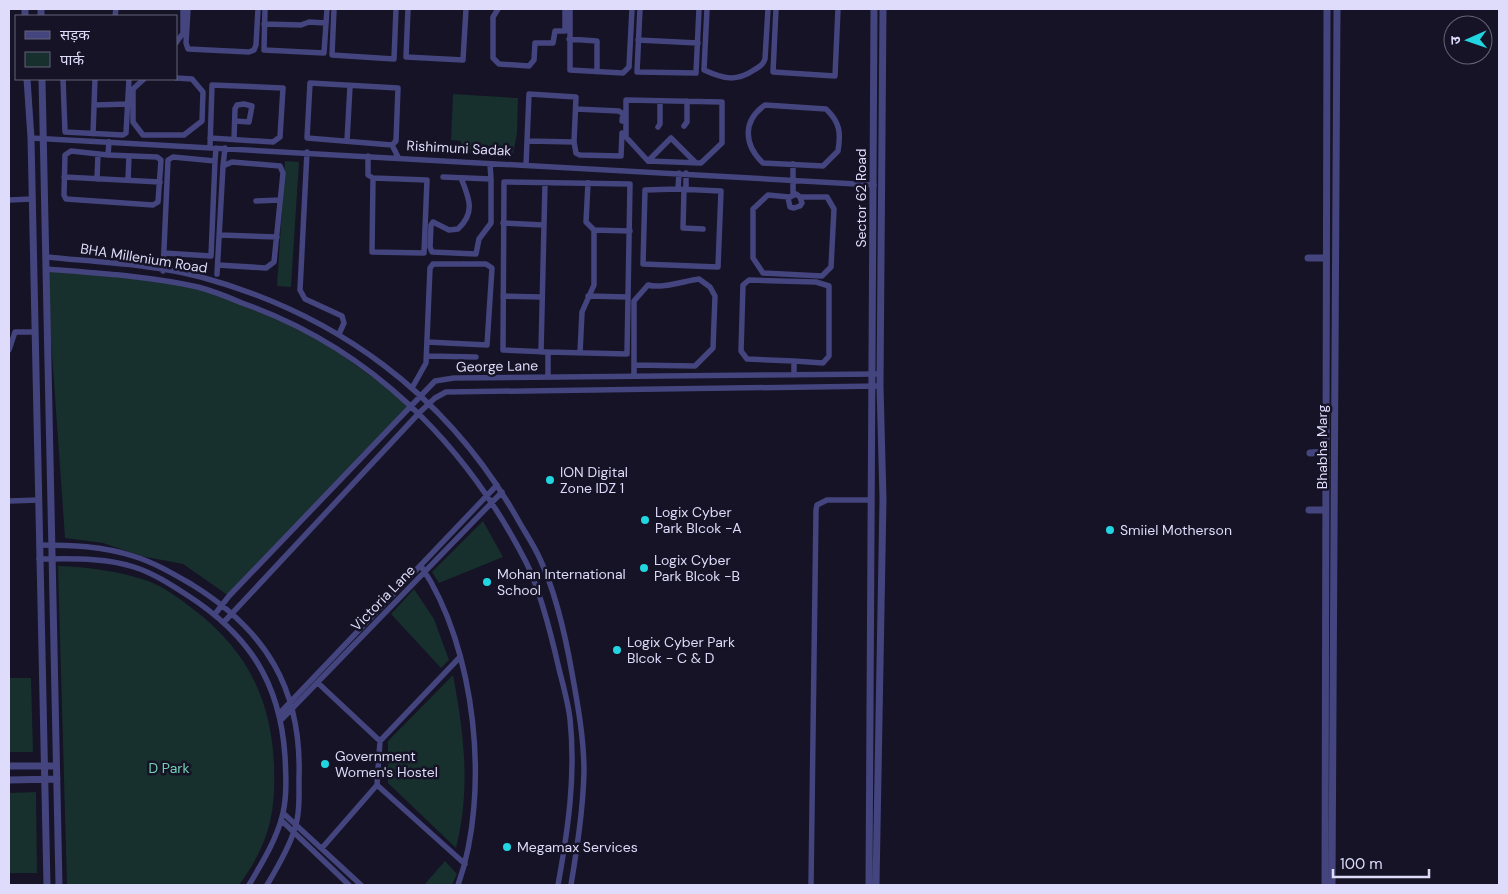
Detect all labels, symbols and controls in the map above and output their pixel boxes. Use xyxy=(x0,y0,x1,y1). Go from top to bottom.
legend xyxy=(15,15,178,80)
north arrow xyxy=(1443,15,1493,65)
text: सड़क xyxy=(60,25,90,45)
text: उ xyxy=(1446,35,1464,45)
text: पार्क xyxy=(60,50,84,70)
street label: Rishimuni Sadak xyxy=(406,136,512,160)
street label: Sector 62 Road xyxy=(852,148,870,248)
street label: BHA Millenium Road xyxy=(79,239,209,277)
street label: George Lane xyxy=(456,356,538,376)
street label: Bhabha Marg xyxy=(1313,405,1331,489)
place label: ION Digital Zone IDZ 1 xyxy=(560,463,628,497)
marker: ION Digital Zone IDZ 1 xyxy=(544,474,556,486)
place label: Logix Cyber Park Blcok -A xyxy=(655,503,741,537)
marker: Logix Cyber Park Blcok -A xyxy=(639,514,651,526)
place label: Smiiel Motherson xyxy=(1120,521,1232,539)
marker: Smiiel Motherson xyxy=(1104,524,1116,536)
place label: Logix Cyber Park Blcok -B xyxy=(654,551,740,585)
street label: Victoria Lane xyxy=(347,561,419,635)
marker: Logix Cyber Park Blcok -B xyxy=(638,562,650,574)
place label: Mohan International School xyxy=(497,565,626,599)
marker: Mohan International School xyxy=(481,576,493,588)
place label: Logix Cyber Park Blcok - C & D xyxy=(627,633,735,667)
marker: Logix Cyber Park Blcok - C & D xyxy=(611,644,623,656)
place label: Government Women's Hostel xyxy=(335,747,438,781)
marker: Government Women's Hostel xyxy=(319,758,331,770)
park label: D Park xyxy=(148,759,190,777)
place label: Megamax Services xyxy=(517,838,638,856)
marker: Megamax Services xyxy=(501,841,513,853)
scale bar xyxy=(1333,846,1429,878)
text: 100 m xyxy=(1340,854,1383,874)

